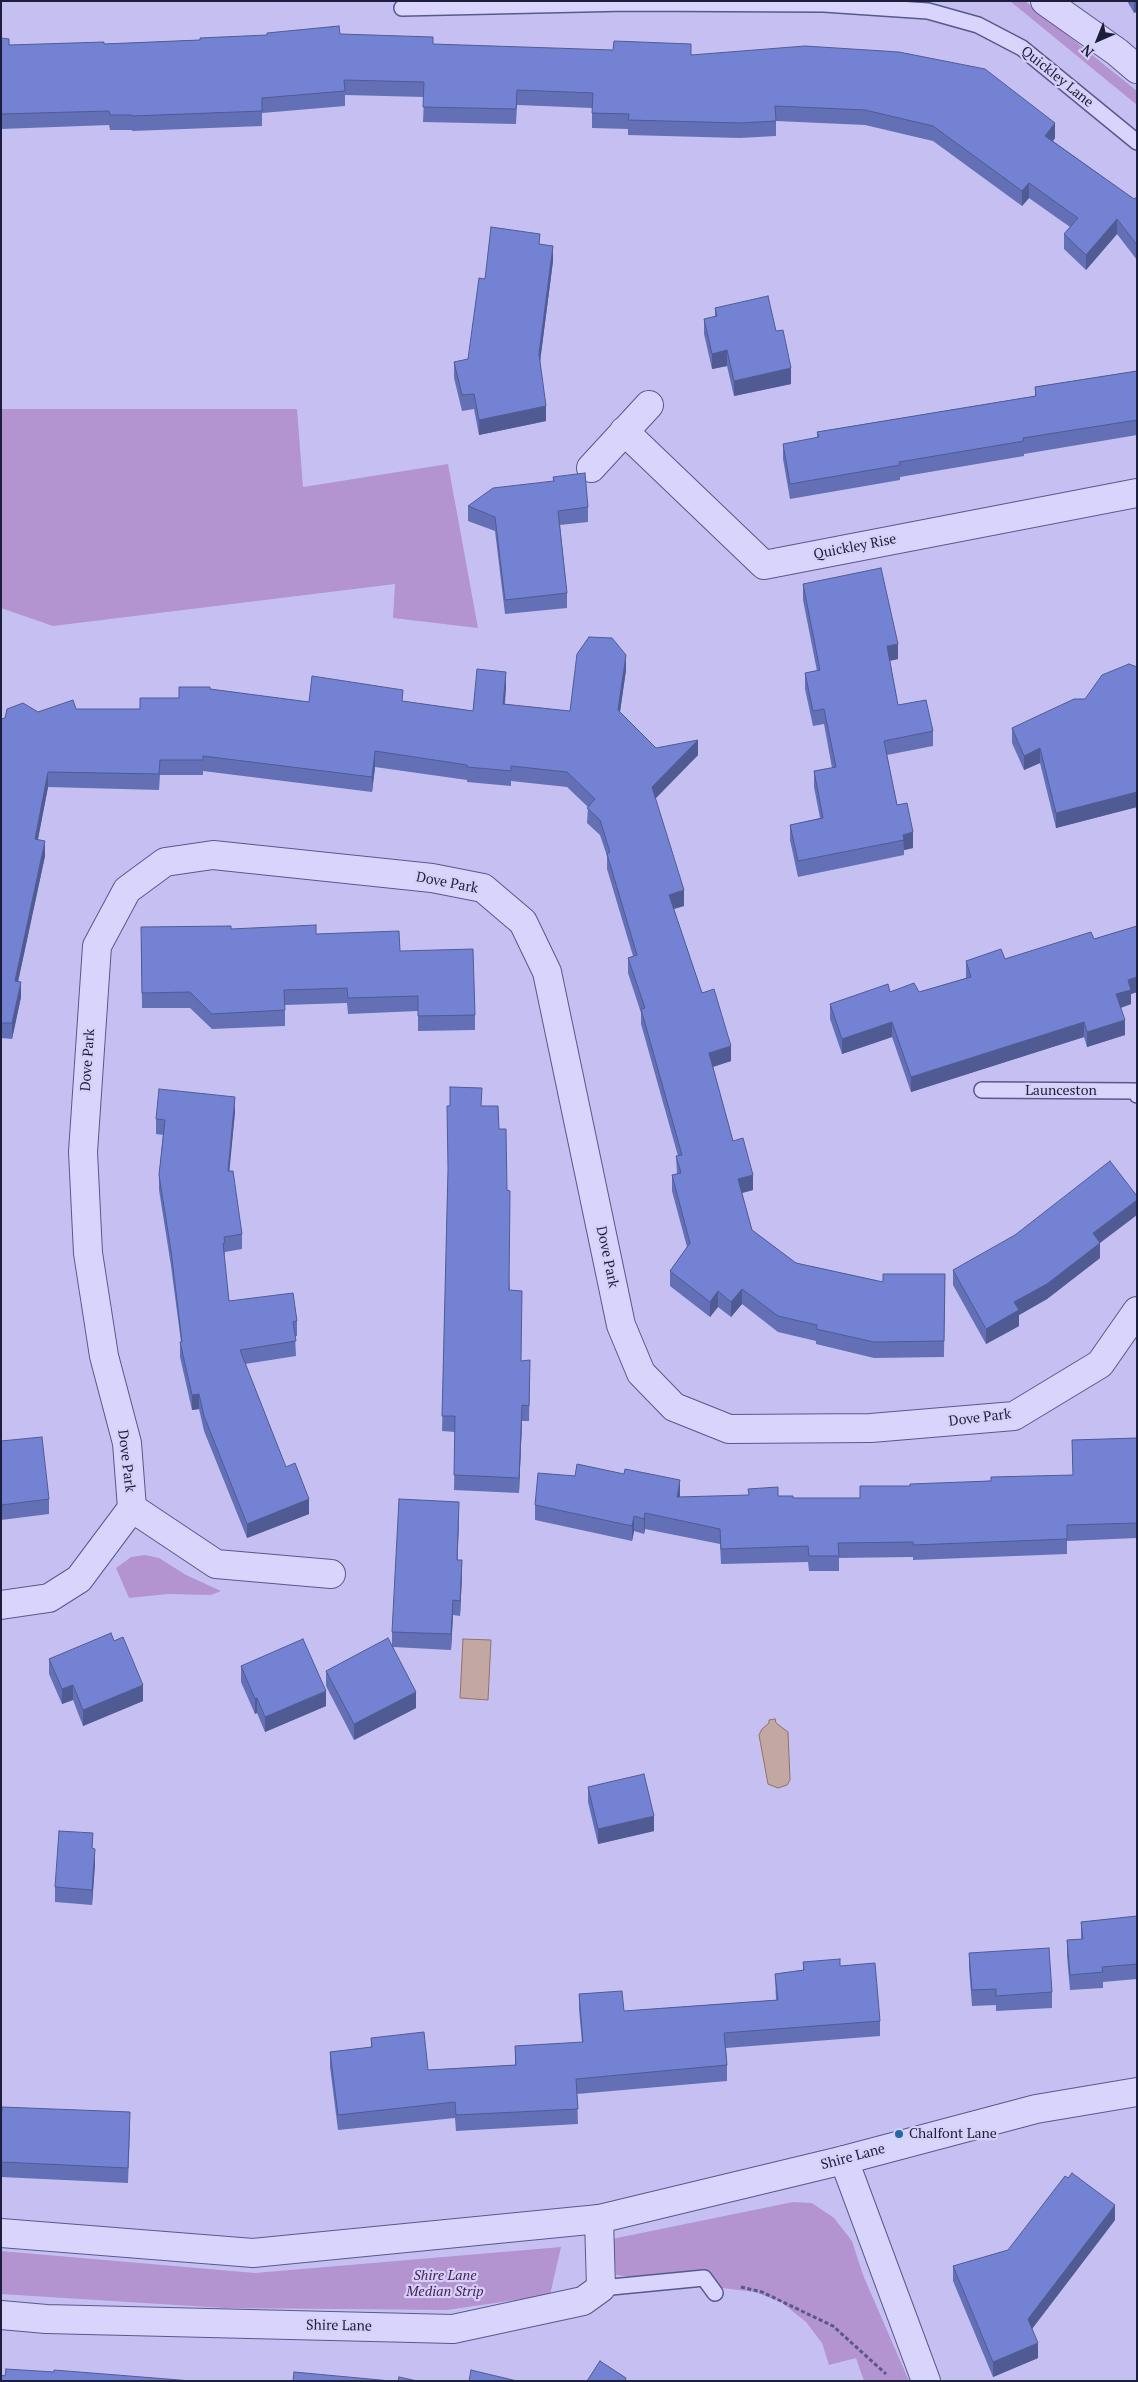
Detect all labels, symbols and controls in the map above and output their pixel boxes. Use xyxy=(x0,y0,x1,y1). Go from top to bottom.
north arrow xyxy=(1073,15,1123,65)
text: N xyxy=(1077,41,1098,62)
street label: Quickley Lane xyxy=(1018,43,1096,111)
street label: Quickley Rise xyxy=(812,531,898,563)
street label: Dove Park xyxy=(415,869,479,897)
street label: Dove Park xyxy=(77,1028,99,1092)
street label: Launceston xyxy=(1025,1083,1097,1099)
street label: Dove Park xyxy=(592,1225,622,1289)
street label: Dove Park xyxy=(948,1406,1012,1430)
street label: Dove Park xyxy=(114,1429,138,1493)
place label: Chalfont Lane xyxy=(909,2126,997,2142)
marker: Chalfont Lane xyxy=(893,2128,905,2140)
street label: Shire Lane xyxy=(819,2140,887,2174)
park label: Shire Lane Median Strip xyxy=(406,2268,484,2300)
street label: Shire Lane xyxy=(306,2317,372,2335)

